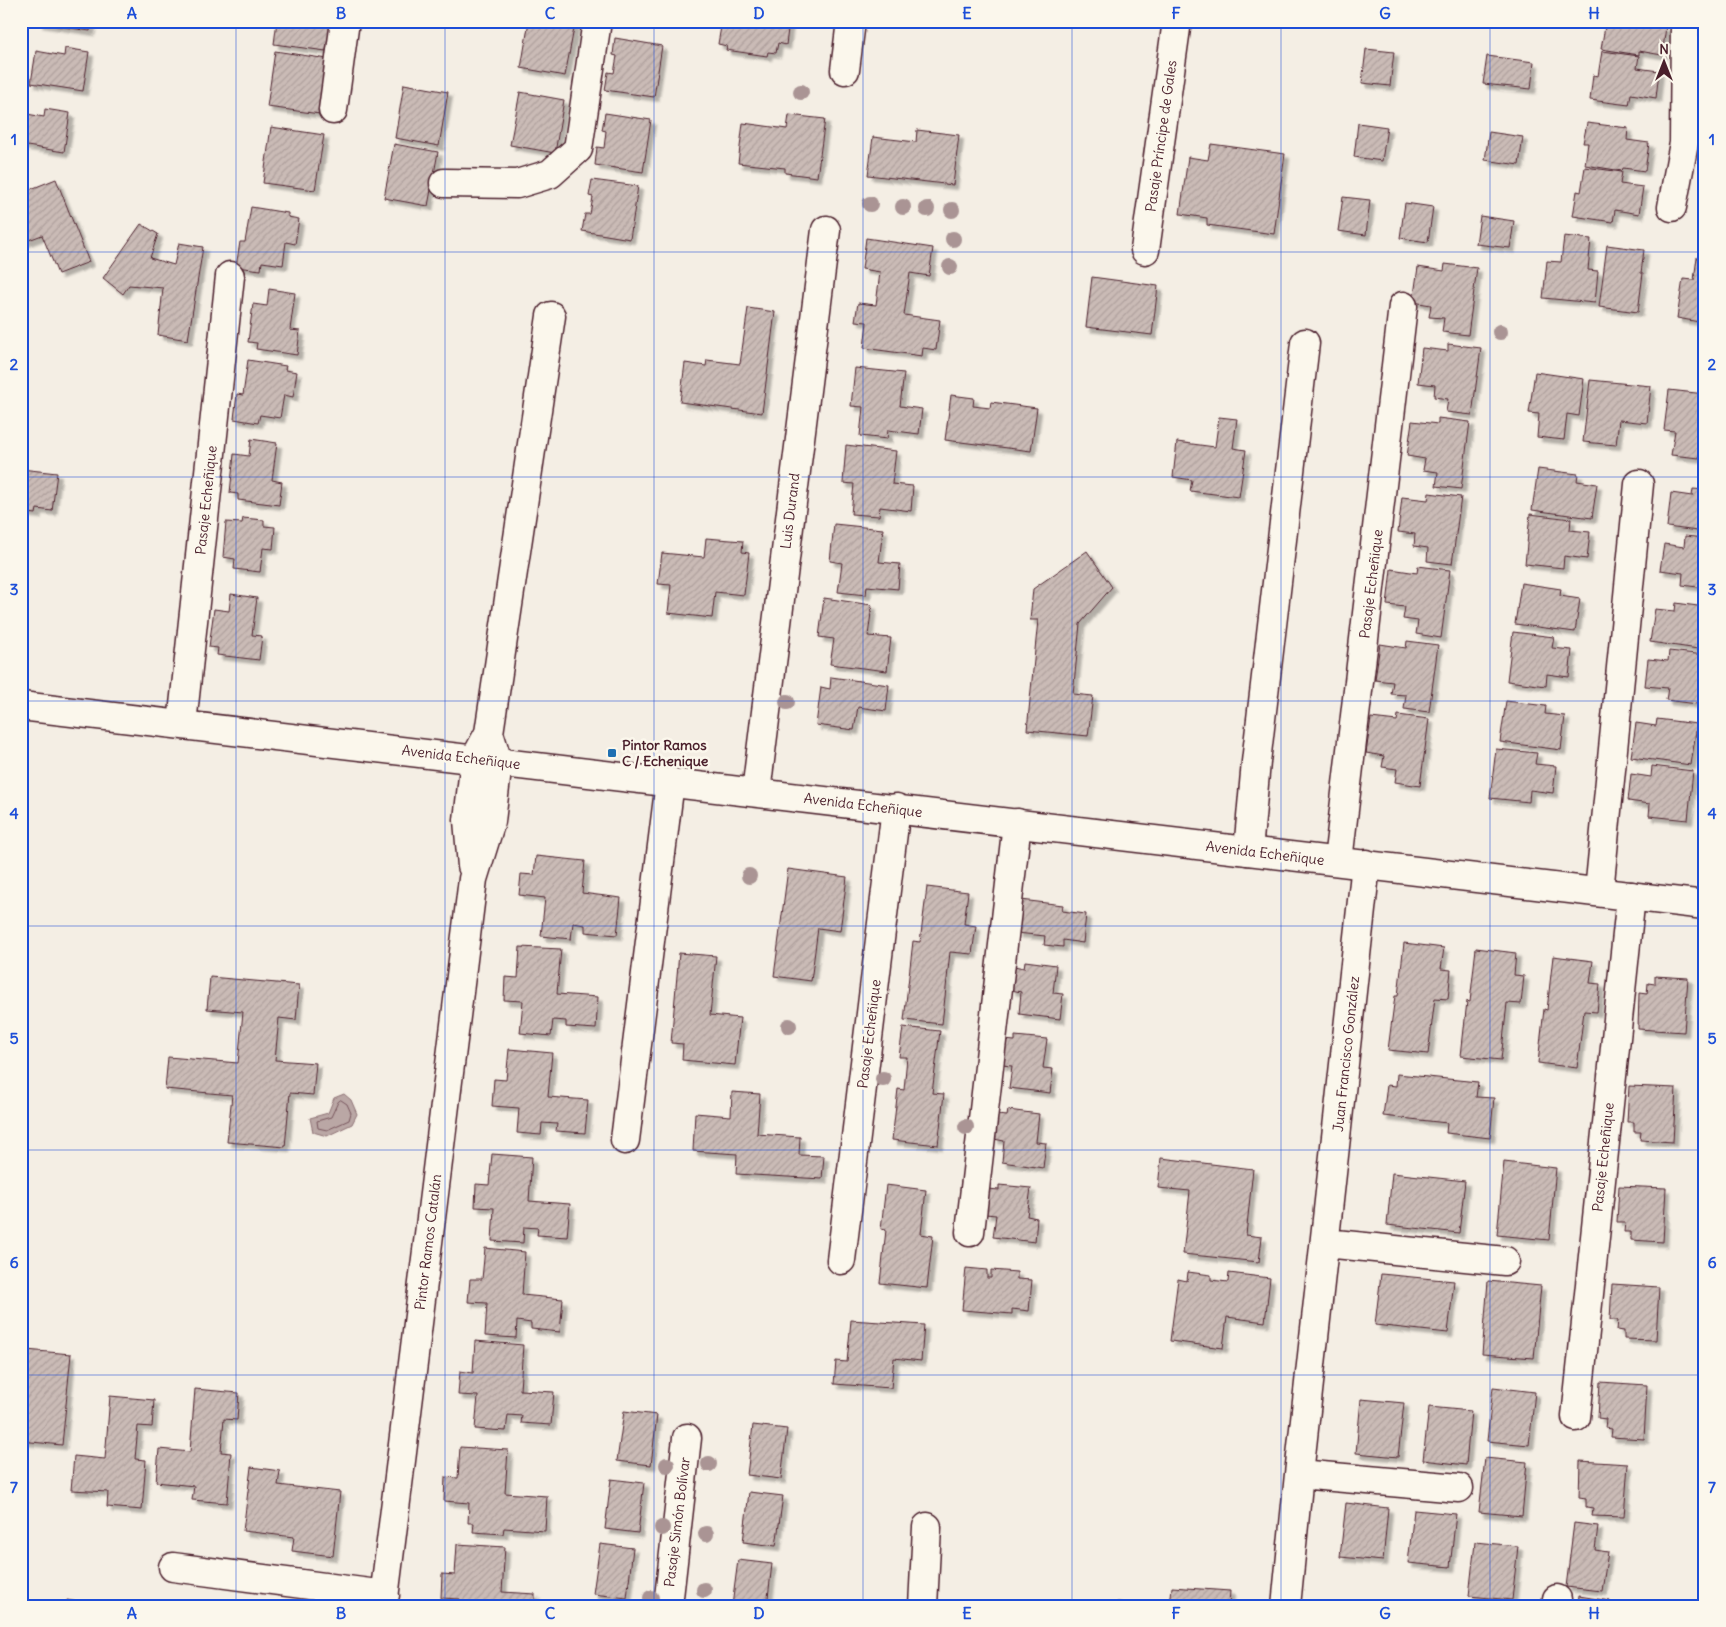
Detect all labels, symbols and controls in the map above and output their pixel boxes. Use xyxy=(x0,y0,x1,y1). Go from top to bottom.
text: A xyxy=(127,3,137,23)
text: B xyxy=(336,3,347,23)
text: C xyxy=(545,3,556,23)
text: D xyxy=(753,3,765,23)
text: E xyxy=(962,3,972,23)
text: F xyxy=(1171,3,1181,23)
text: G xyxy=(1379,3,1391,23)
text: H xyxy=(1588,3,1600,23)
north arrow xyxy=(1638,38,1688,88)
text: N xyxy=(1659,40,1669,58)
street label: Pasaje Príncipe de Gales xyxy=(1141,59,1181,213)
text: 1 xyxy=(11,129,17,149)
text: 1 xyxy=(1709,129,1715,149)
text: 2 xyxy=(10,354,19,374)
text: 2 xyxy=(1708,354,1717,374)
street label: Pasaje Echeñique xyxy=(191,444,221,556)
street label: Luis Durand xyxy=(776,472,804,550)
street label: Pasaje Echeñique xyxy=(1355,528,1387,640)
text: 3 xyxy=(9,579,19,599)
text: 3 xyxy=(1707,579,1717,599)
place label: Pintor Ramos C / Echenique xyxy=(622,736,709,770)
street label: Avenida Echeñique xyxy=(401,741,521,773)
marker: Pintor Ramos C / Echenique xyxy=(606,747,618,759)
street label: Avenida Echeñique xyxy=(803,789,923,821)
text: 4 xyxy=(9,803,19,823)
text: 4 xyxy=(1707,803,1717,823)
street label: Avenida Echeñique xyxy=(1205,837,1325,869)
street label: Juan Francisco González xyxy=(1329,975,1363,1133)
street label: Pasaje Echeñique xyxy=(853,978,885,1090)
text: 5 xyxy=(9,1028,19,1048)
text: 5 xyxy=(1707,1028,1717,1048)
street label: Pasaje Echeñique xyxy=(1588,1101,1618,1213)
street label: Pintor Ramos Catalán xyxy=(411,1173,445,1311)
text: 6 xyxy=(9,1252,19,1272)
text: 6 xyxy=(1707,1252,1717,1272)
street label: Pasaje Simón Bolívar xyxy=(660,1456,694,1588)
text: 7 xyxy=(10,1477,18,1497)
text: 7 xyxy=(1708,1477,1716,1497)
text: A xyxy=(127,1603,137,1623)
text: B xyxy=(336,1603,347,1623)
text: C xyxy=(545,1603,556,1623)
text: D xyxy=(753,1603,765,1623)
text: E xyxy=(962,1603,972,1623)
text: F xyxy=(1171,1603,1181,1623)
text: G xyxy=(1379,1603,1391,1623)
text: H xyxy=(1588,1603,1600,1623)

